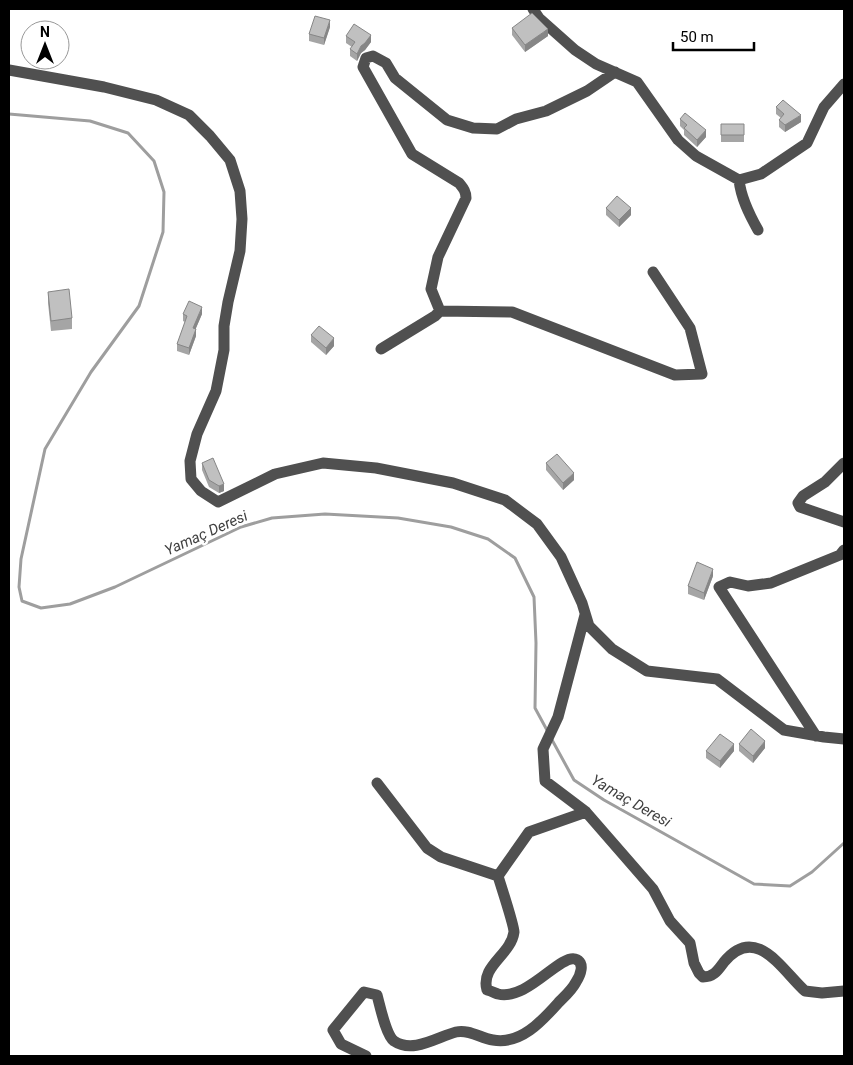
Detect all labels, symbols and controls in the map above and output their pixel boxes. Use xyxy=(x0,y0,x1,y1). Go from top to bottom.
north arrow xyxy=(20,20,70,70)
scale bar xyxy=(673,20,754,52)
text: N xyxy=(40,24,50,40)
text: 50 m xyxy=(680,28,714,46)
water label: Yamaç Deresi xyxy=(162,507,251,559)
water label: Yamaç Deresi xyxy=(588,771,674,831)

